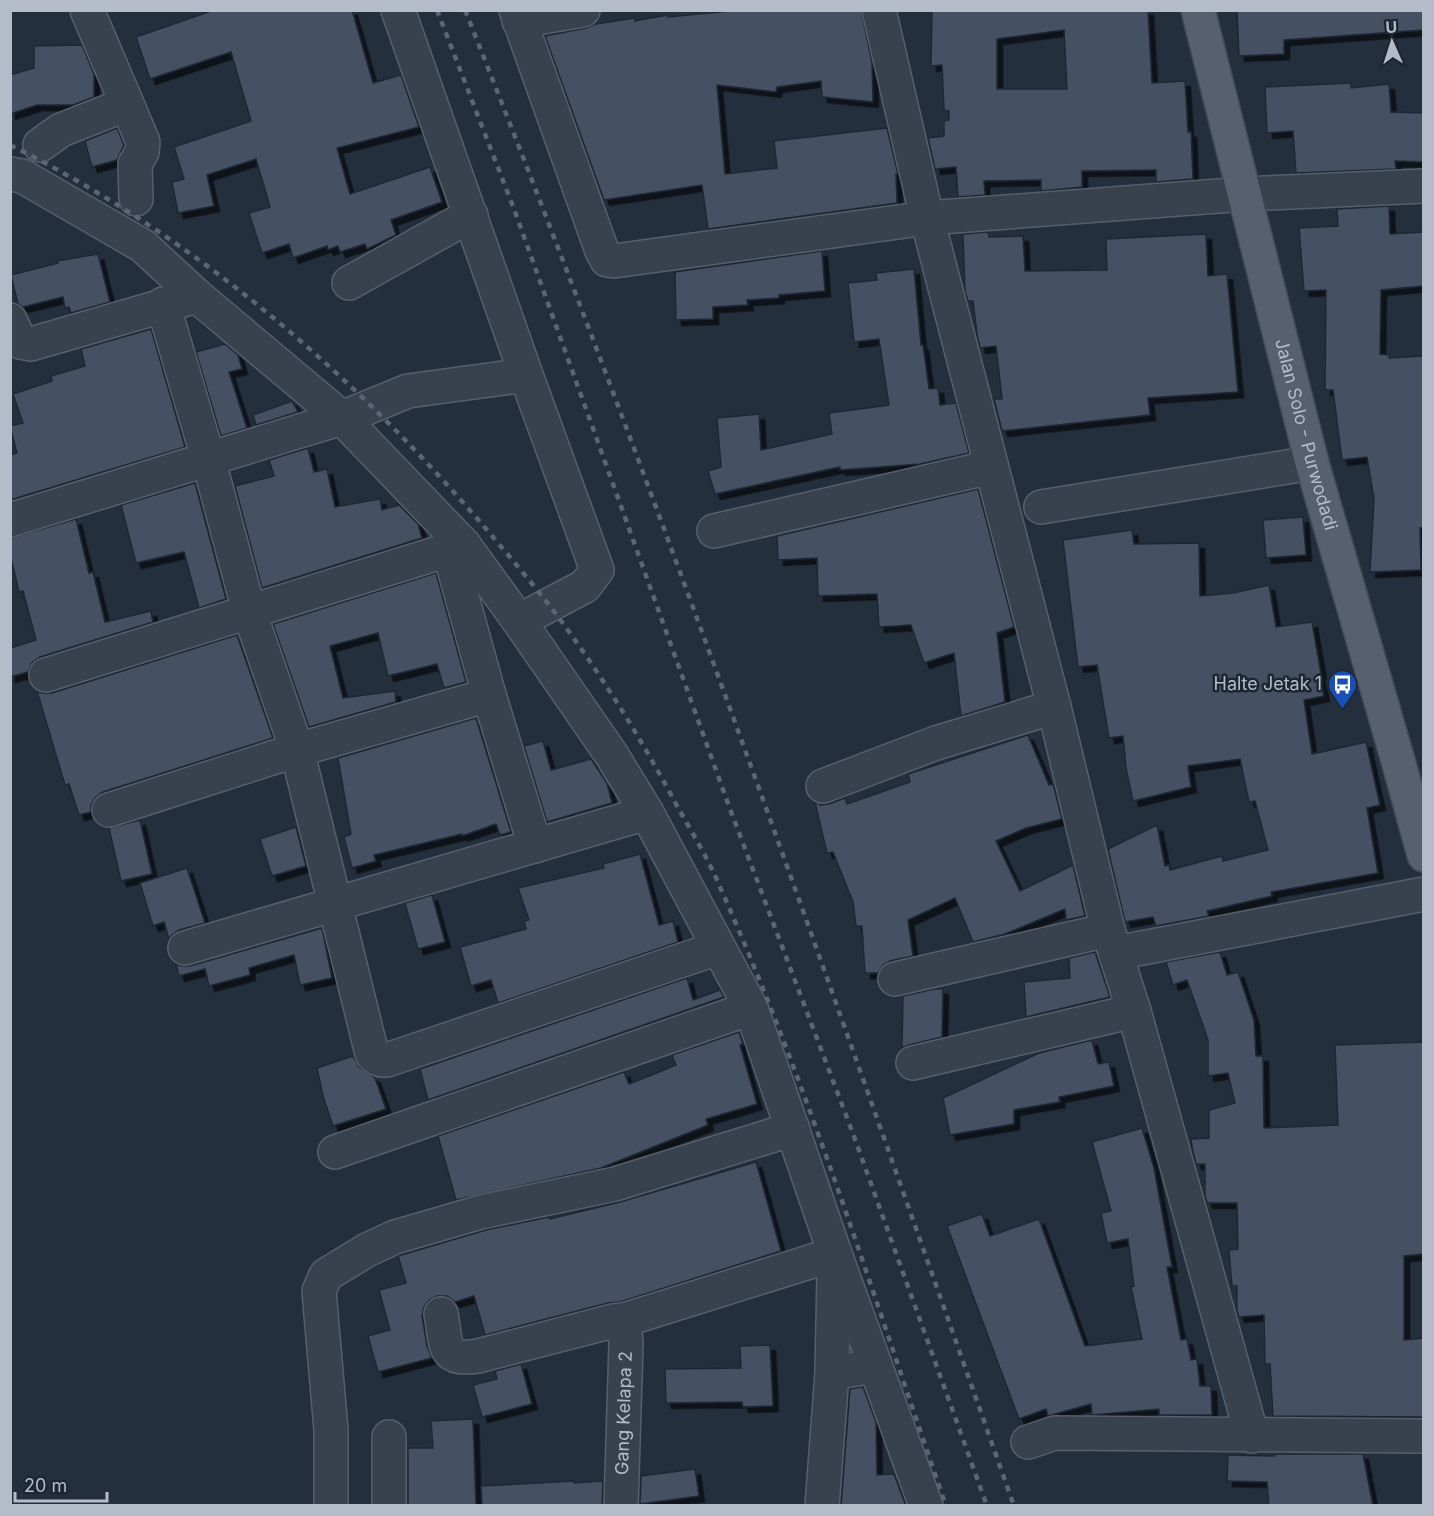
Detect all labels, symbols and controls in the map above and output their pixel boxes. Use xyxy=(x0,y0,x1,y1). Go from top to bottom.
north arrow xyxy=(1362,12,1422,72)
text: U xyxy=(1385,17,1398,37)
street label: Jalan Solo - Purwodadi xyxy=(1271,336,1342,533)
bus stop icon: Halte Jetak 1 xyxy=(1327,668,1359,710)
place label: Halte Jetak 1 xyxy=(1214,673,1322,694)
street label: Gang Kelapa 2 xyxy=(611,1351,636,1475)
scale bar xyxy=(15,1465,106,1503)
text: 20 m xyxy=(24,1475,67,1496)

